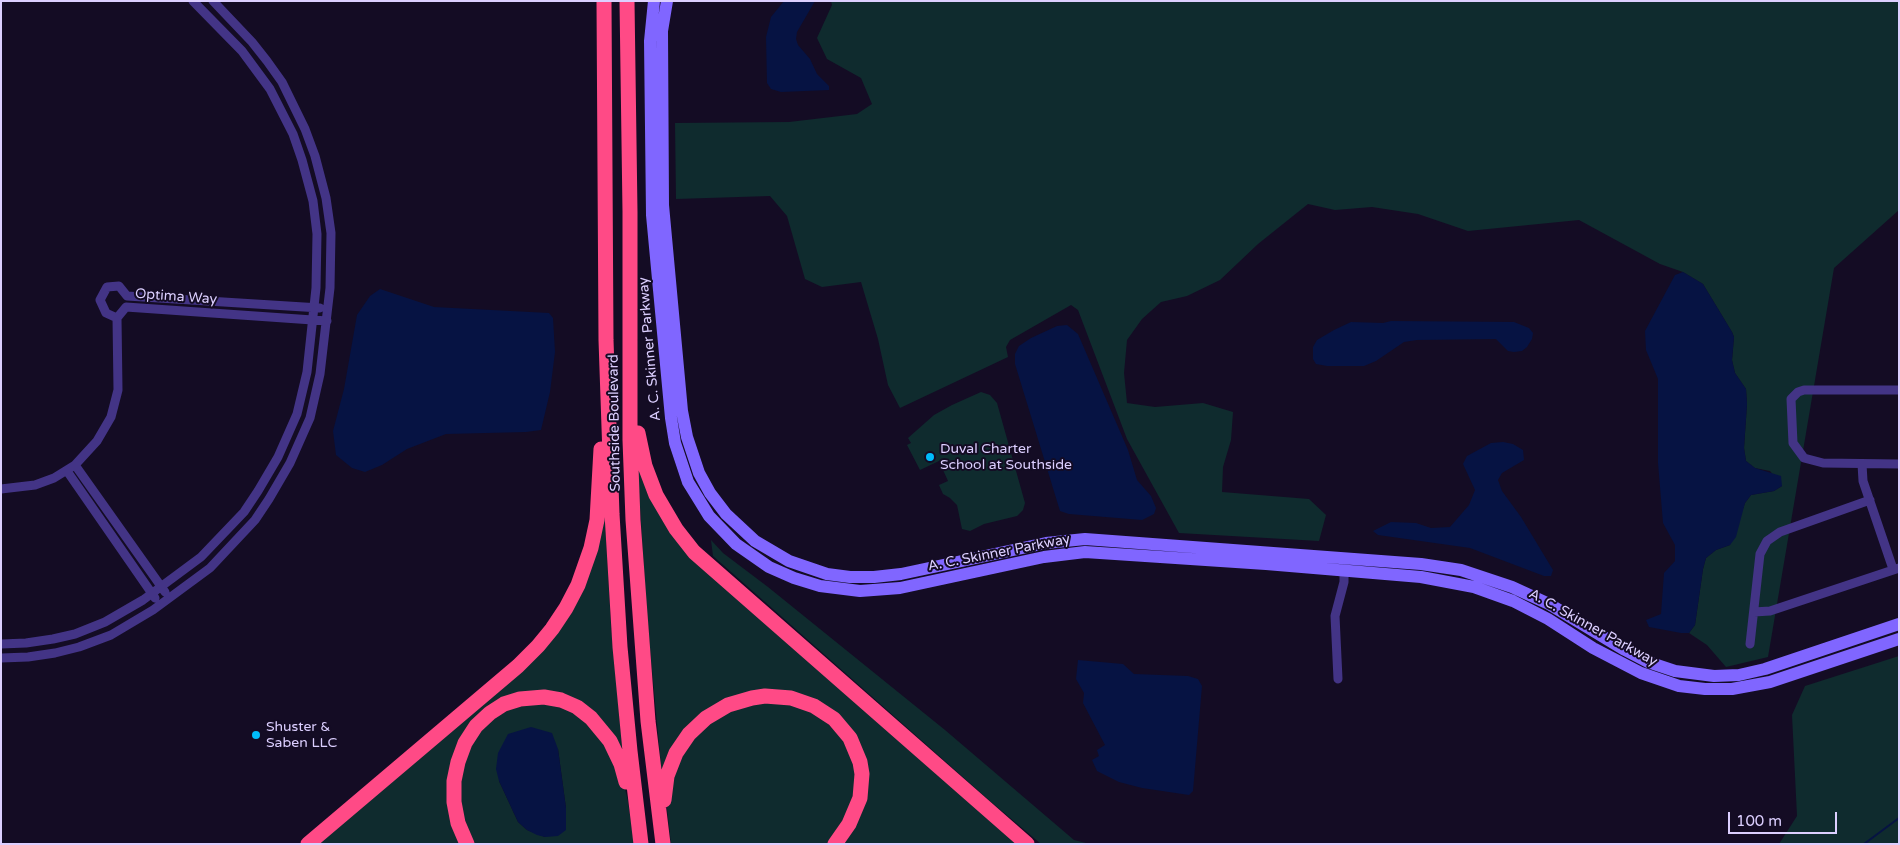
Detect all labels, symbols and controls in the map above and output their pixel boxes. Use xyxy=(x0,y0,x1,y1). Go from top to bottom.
street label: A. C. Skinner Parkway xyxy=(635,276,665,422)
street label: Optima Way xyxy=(134,286,218,308)
street label: Southside Boulevard xyxy=(605,354,625,492)
place label: Duval Charter School at Southside xyxy=(940,441,1072,474)
marker: Duval Charter School at Southside xyxy=(924,451,936,463)
street label: A. C. Skinner Parkway xyxy=(926,531,1072,575)
street label: A. C. Skinner Parkway xyxy=(1526,586,1660,670)
place label: Shuster & Saben LLC xyxy=(266,719,337,752)
marker: Shuster & Saben LLC xyxy=(250,729,262,741)
scale bar xyxy=(1730,802,1839,834)
text: 100 m xyxy=(1736,812,1782,830)

